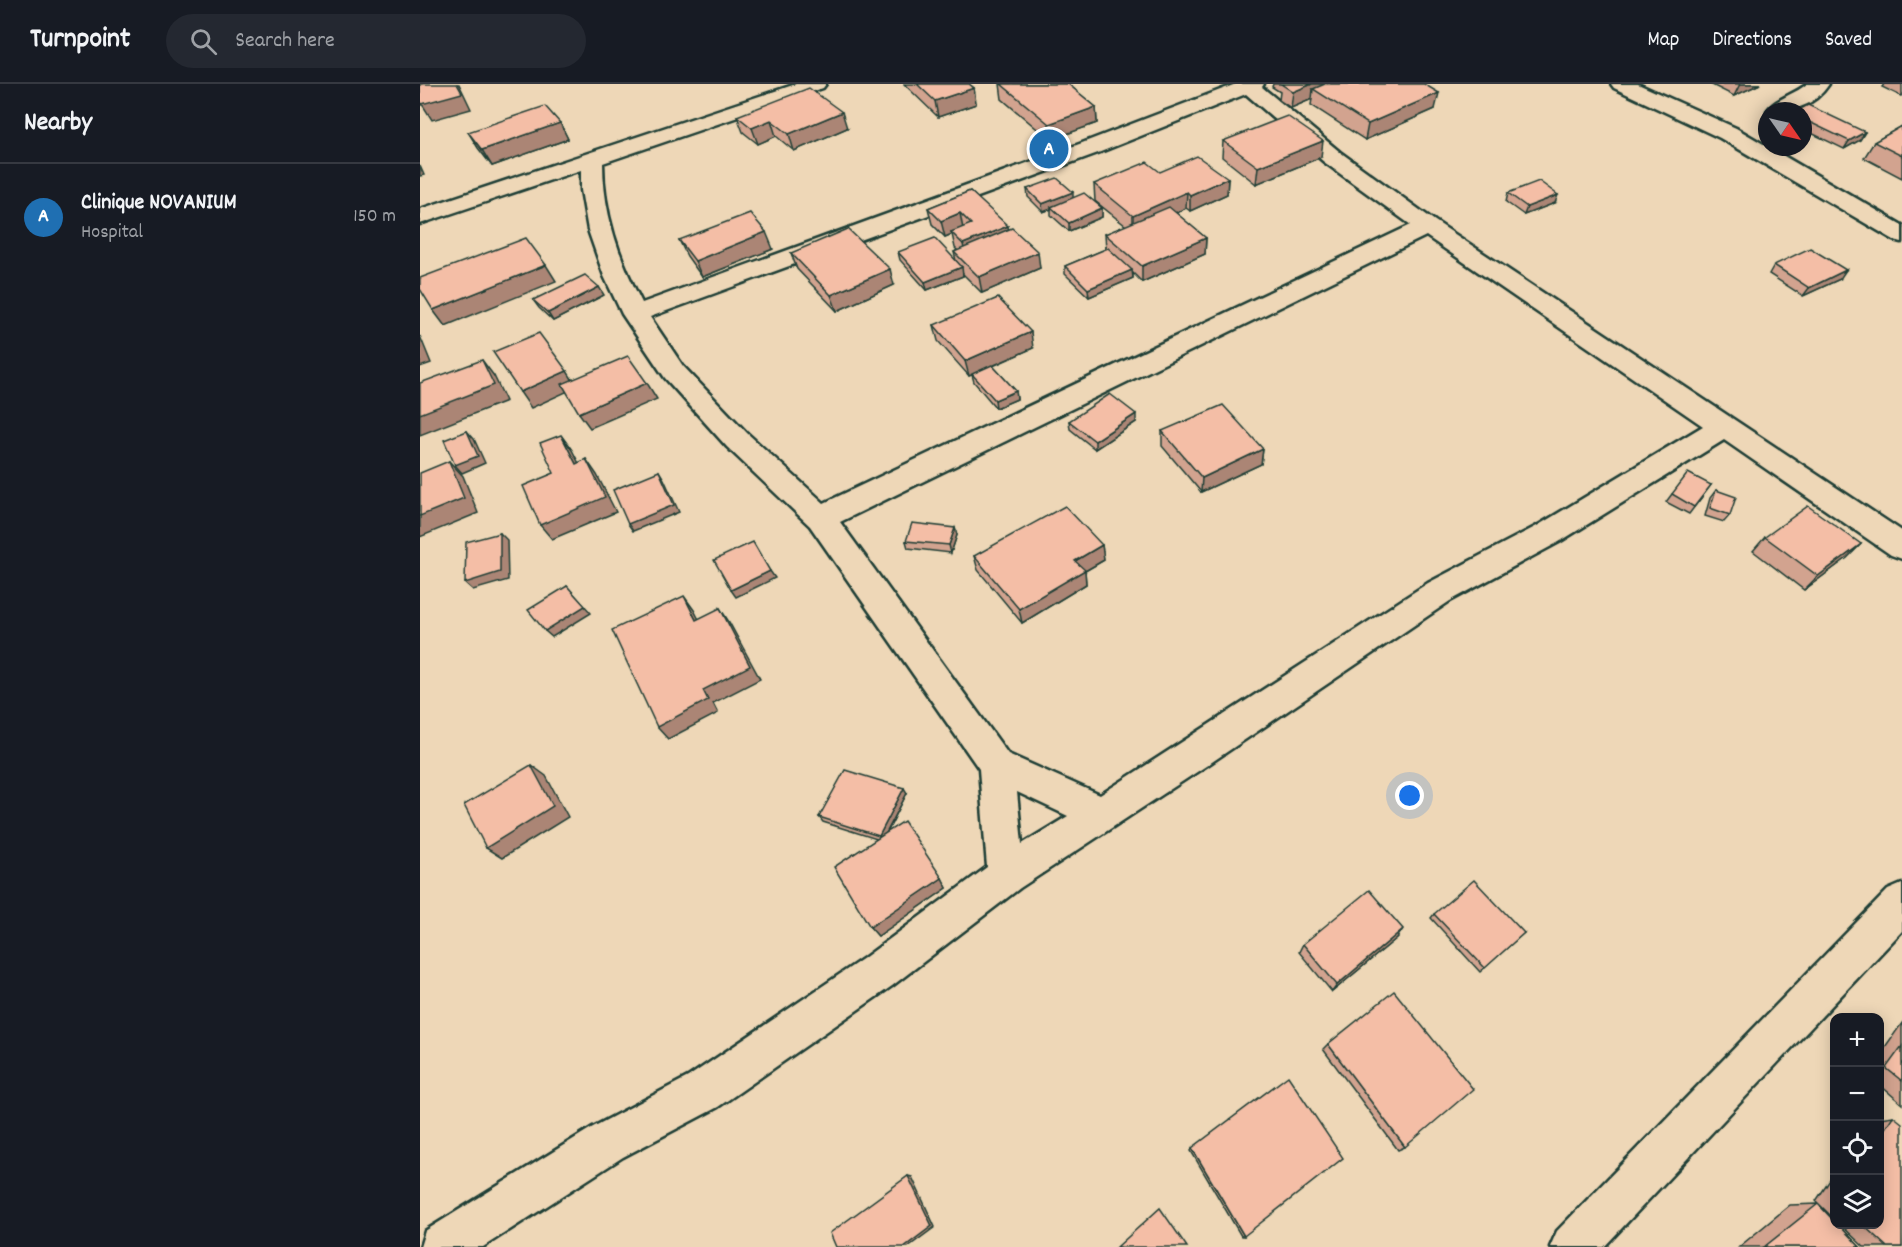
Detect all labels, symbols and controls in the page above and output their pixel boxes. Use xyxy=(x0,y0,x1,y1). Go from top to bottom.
search box xyxy=(166,14,586,68)
text: Turnpoint xyxy=(30,21,130,61)
icon: search xyxy=(187,25,220,58)
text: Search here xyxy=(235,26,335,57)
text: Map xyxy=(1648,26,1679,56)
text: Directions xyxy=(1712,26,1792,56)
text: Saved xyxy=(1825,26,1872,56)
north arrow xyxy=(1758,102,1812,156)
text: Nearby xyxy=(24,105,92,142)
pin: A xyxy=(1030,126,1068,172)
text: Clinique NOVANIUM xyxy=(81,188,237,219)
text: A xyxy=(38,203,49,231)
text: 150 m xyxy=(353,203,396,231)
text: Hospital xyxy=(81,219,143,247)
your location xyxy=(1395,781,1424,810)
map controls xyxy=(1830,1013,1884,1229)
button: + xyxy=(1830,1013,1884,1067)
button: − xyxy=(1830,1067,1884,1121)
button: locate xyxy=(1830,1121,1884,1175)
button: layers xyxy=(1830,1175,1884,1229)

